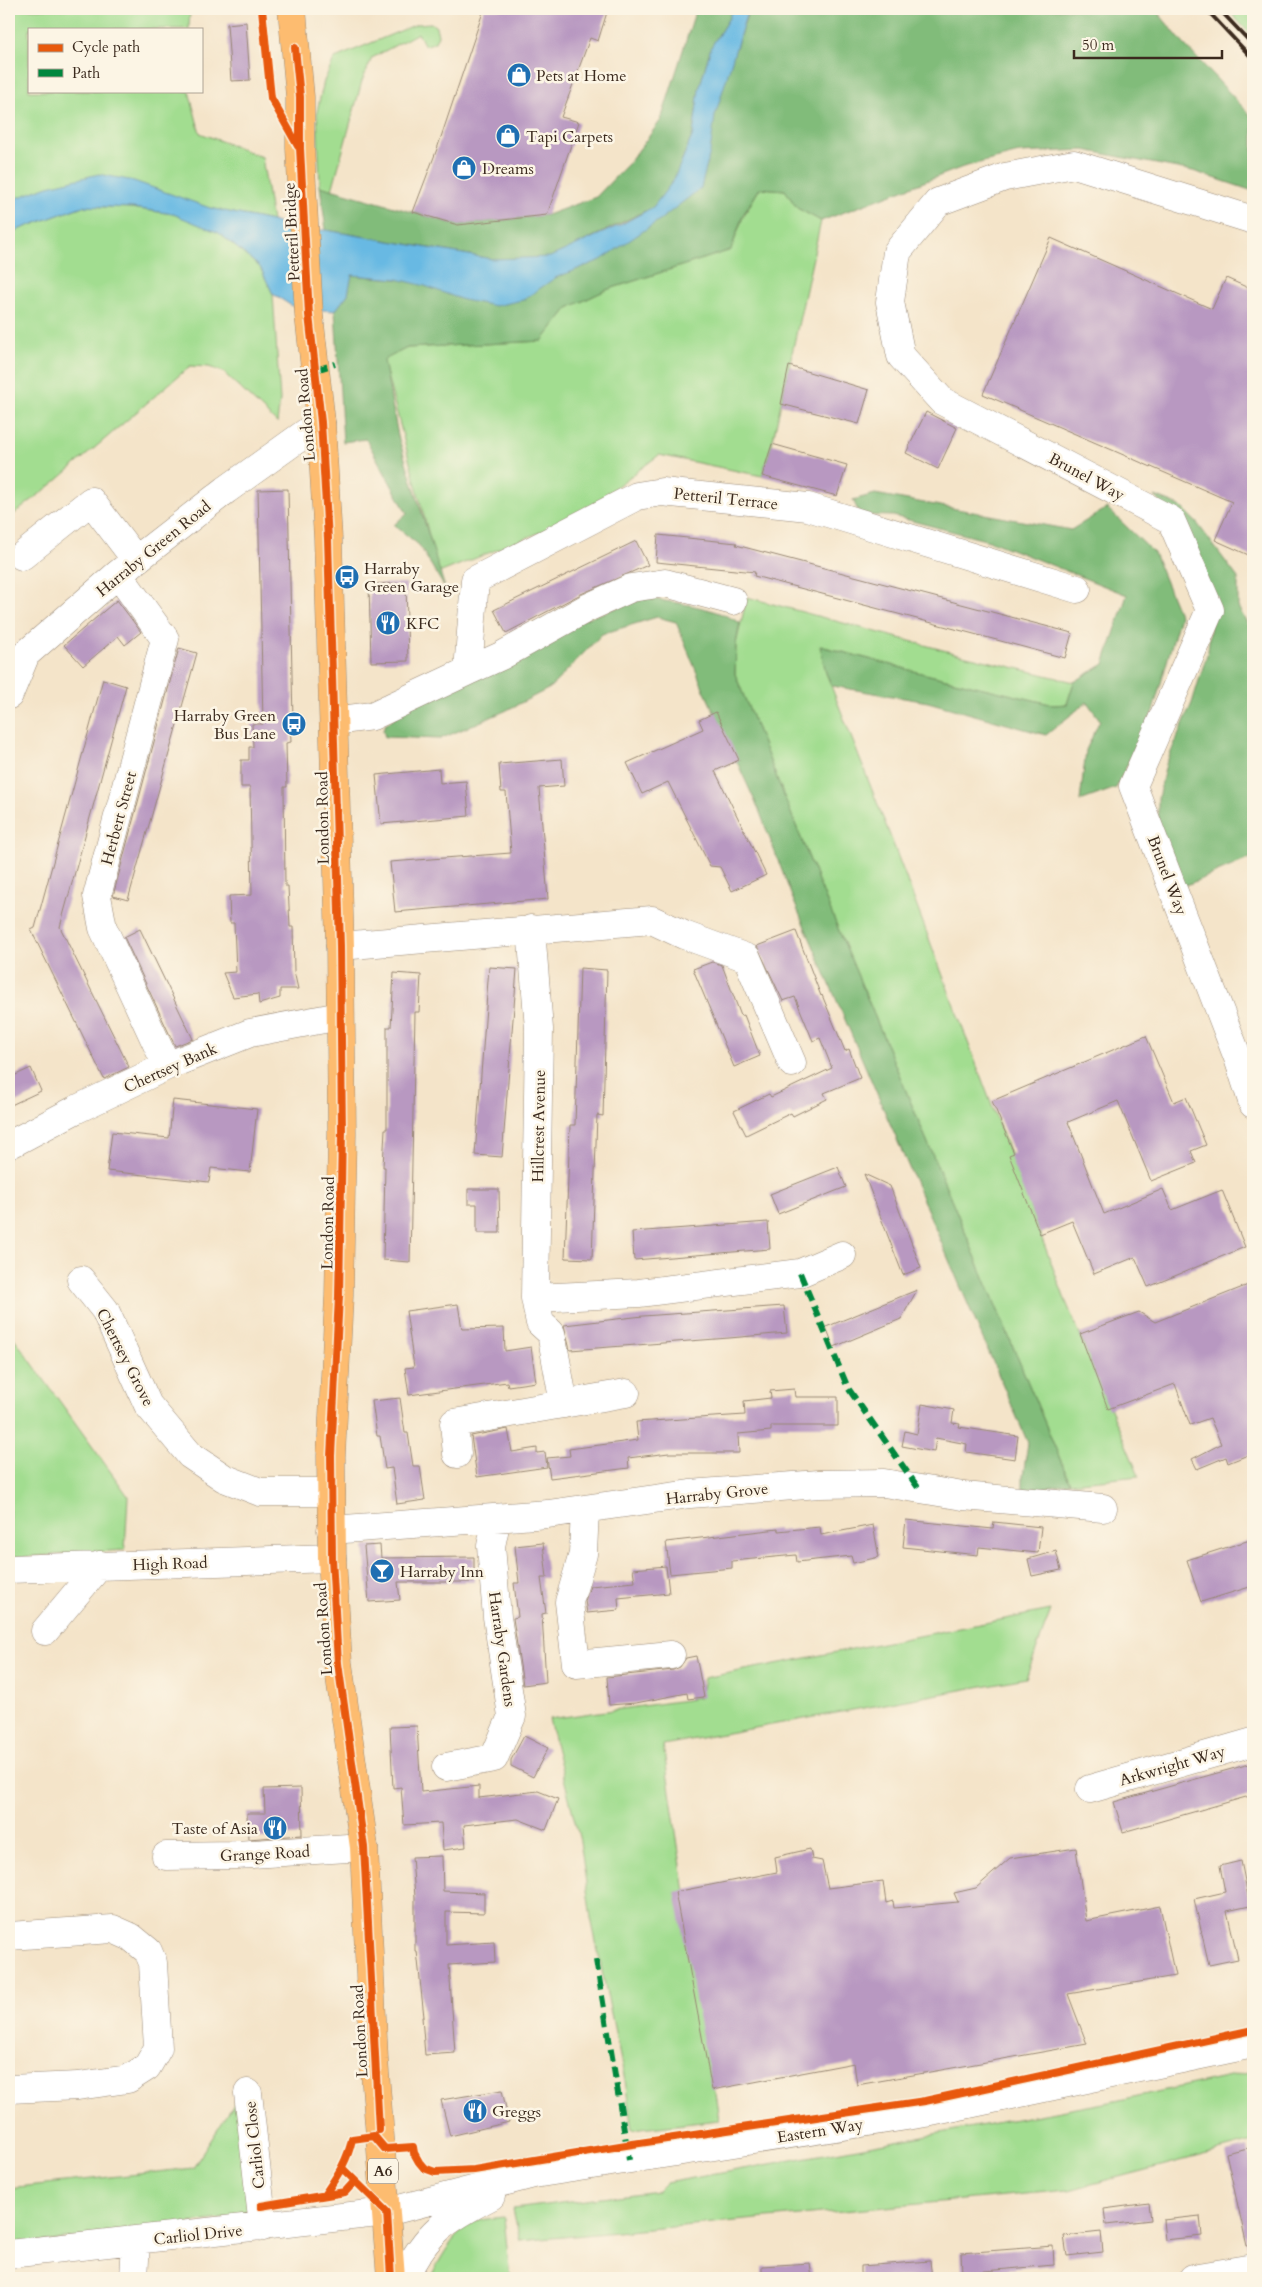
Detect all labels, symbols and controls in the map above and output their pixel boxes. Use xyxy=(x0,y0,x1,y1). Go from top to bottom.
legend xyxy=(28,28,202,92)
scale bar xyxy=(1074,28,1222,60)
text: 50 m xyxy=(1082,35,1114,55)
text: Cycle path xyxy=(72,37,141,57)
shop icon: Pets at Home xyxy=(506,62,532,88)
text: Path xyxy=(72,63,101,83)
place label: Pets at Home xyxy=(536,65,627,87)
shop icon: Tapi Carpets xyxy=(495,123,521,149)
place label: Tapi Carpets xyxy=(526,126,613,148)
shop icon: Dreams xyxy=(451,155,477,181)
place label: Dreams xyxy=(482,158,534,180)
street label: Petteril Bridge xyxy=(278,182,306,282)
street label: London Road xyxy=(291,367,321,462)
street label: Brunel Way xyxy=(1045,448,1129,506)
street label: Petteril Terrace xyxy=(673,483,779,515)
street label: Harraby Green Road xyxy=(92,495,216,602)
place label: Harraby Green Garage xyxy=(364,558,459,598)
bus stop icon: Harraby Green Garage xyxy=(334,564,360,590)
restaurant icon: KFC xyxy=(375,610,401,636)
place label: KFC xyxy=(406,613,439,635)
place label: Harraby Green Bus Lane xyxy=(174,705,276,745)
bus stop icon: Harraby Green Bus Lane xyxy=(281,711,307,737)
street label: Herbert Street xyxy=(96,769,142,867)
street label: London Road xyxy=(311,771,335,865)
street label: Brunel Way xyxy=(1142,833,1192,919)
street label: Chertsey Bank xyxy=(120,1037,221,1098)
street label: Hillcrest Avenue xyxy=(527,1069,551,1183)
street label: London Road xyxy=(316,1176,340,1270)
street label: Chertsey Grove xyxy=(91,1305,159,1410)
street label: Harraby Grove xyxy=(665,1478,769,1510)
street label: High Road xyxy=(132,1552,208,1576)
bar icon: Harraby Inn xyxy=(369,1558,395,1584)
place label: Harraby Inn xyxy=(400,1561,484,1583)
street label: London Road xyxy=(310,1581,338,1676)
street label: Harraby Gardens xyxy=(483,1590,521,1708)
street label: Arkwright Way xyxy=(1117,1740,1228,1792)
restaurant icon: Taste of Asia xyxy=(262,1815,288,1841)
place label: Taste of Asia xyxy=(171,1818,258,1840)
street label: Grange Road xyxy=(219,1841,311,1867)
street label: London Road xyxy=(347,1983,373,2078)
restaurant icon: Greggs xyxy=(462,2098,488,2124)
street label: Carliol Close xyxy=(239,2100,271,2190)
place label: Greggs xyxy=(492,2101,541,2123)
street label: Eastern Way xyxy=(776,2113,865,2149)
road number: A6 xyxy=(368,2158,398,2184)
street label: Carliol Drive xyxy=(153,2219,244,2251)

